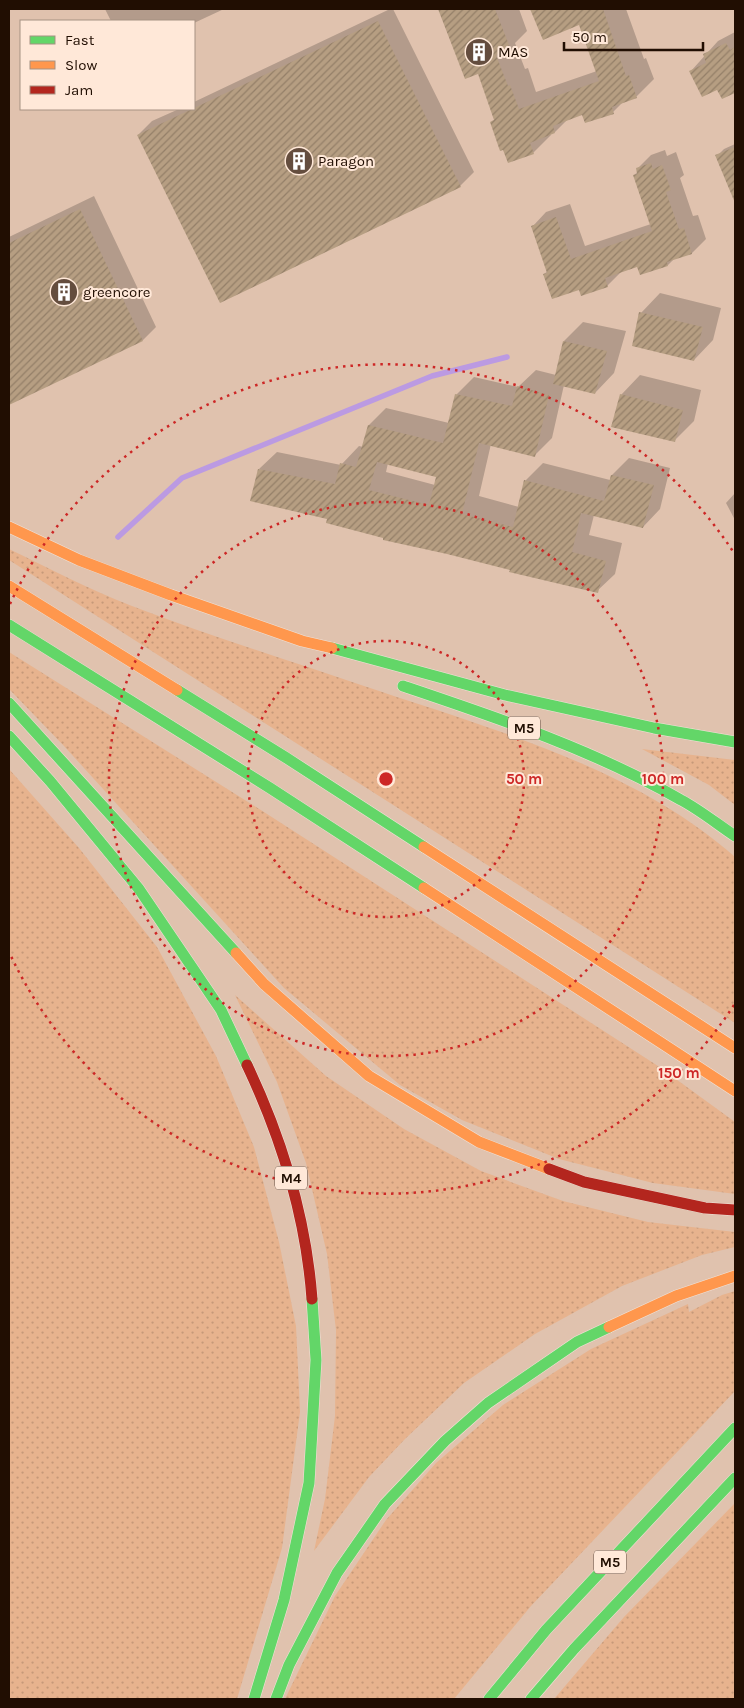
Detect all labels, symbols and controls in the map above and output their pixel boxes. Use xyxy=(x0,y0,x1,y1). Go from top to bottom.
legend xyxy=(20,20,195,110)
scale bar xyxy=(564,20,703,52)
text: 50 m xyxy=(572,28,607,46)
text: Fast xyxy=(65,31,95,49)
building icon: MAS xyxy=(464,37,494,67)
place label: MAS xyxy=(498,43,528,61)
text: Slow xyxy=(65,56,97,74)
text: Jam xyxy=(65,81,93,99)
building icon: Paragon xyxy=(284,146,314,176)
place label: Paragon xyxy=(318,152,374,170)
building icon: greencore xyxy=(49,277,79,307)
place label: greencore xyxy=(83,283,150,301)
road number: M5 xyxy=(508,716,540,740)
centre of rings xyxy=(377,770,395,788)
text: 50 m xyxy=(506,770,542,788)
text: 100 m xyxy=(642,770,684,788)
text: 150 m xyxy=(658,1064,700,1082)
road number: M4 xyxy=(275,1166,307,1190)
road number: M5 xyxy=(594,1550,626,1574)

